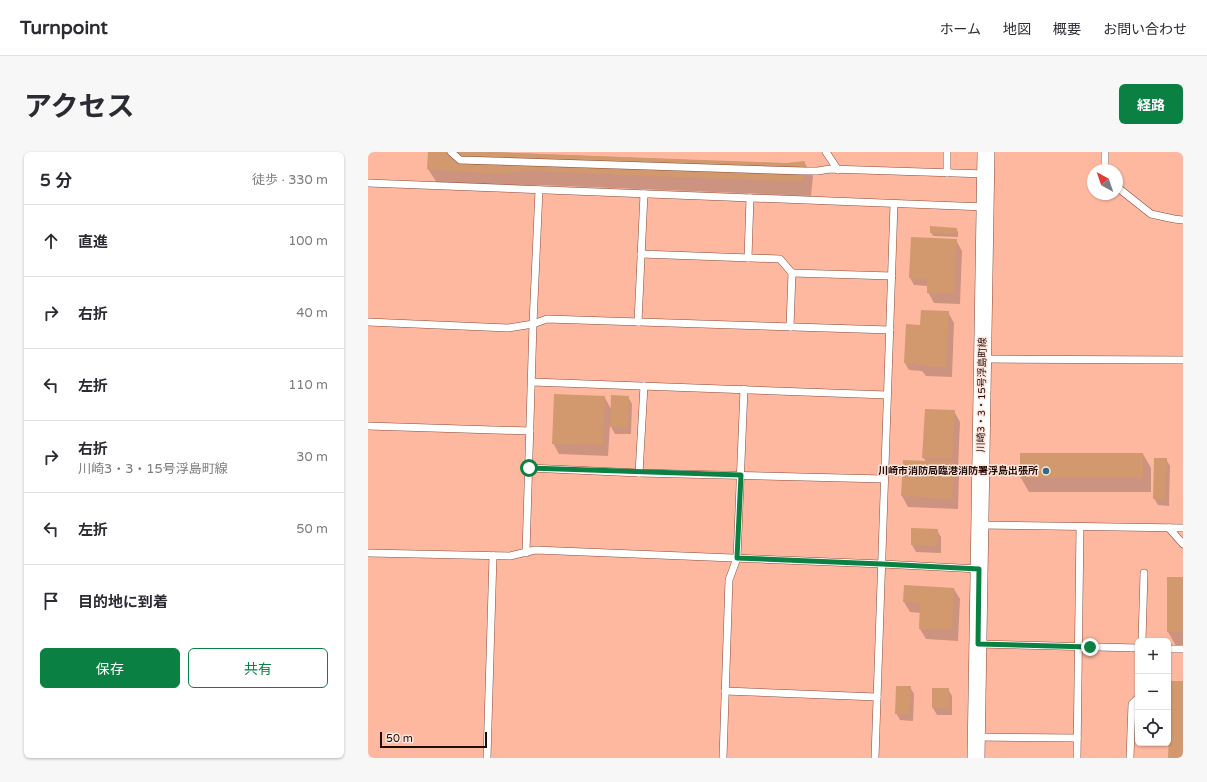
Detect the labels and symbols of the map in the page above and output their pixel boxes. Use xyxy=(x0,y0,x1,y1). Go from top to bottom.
north arrow xyxy=(1087,164,1123,200)
street label: 川崎3・3・15号浮島町線 xyxy=(975,337,989,453)
route start xyxy=(520,459,538,477)
place label: 川崎市消防局臨港消防署浮島出張所 xyxy=(878,465,1038,477)
marker: 川崎市消防局臨港消防署浮島出張所 xyxy=(1041,466,1051,476)
route end xyxy=(1081,638,1099,656)
scale bar xyxy=(380,730,487,749)

